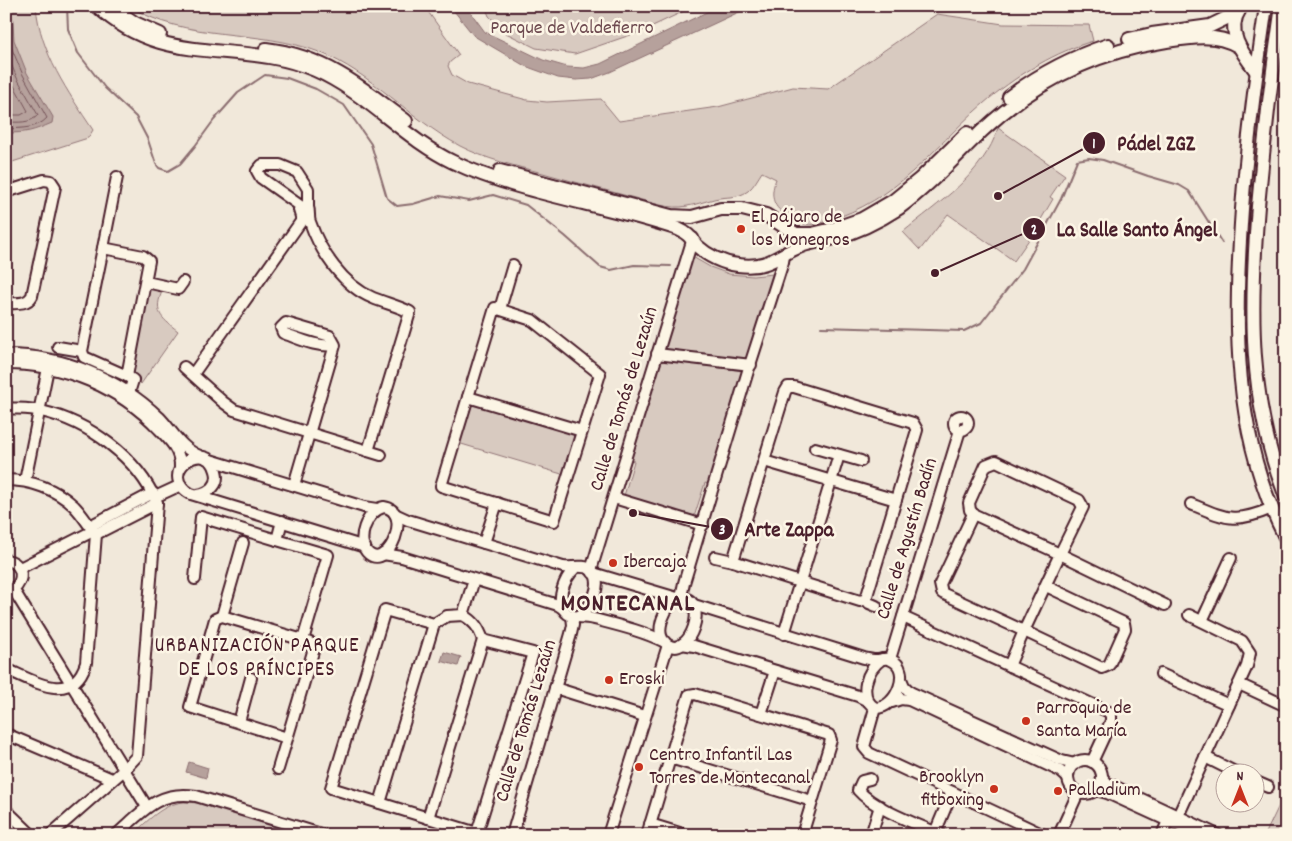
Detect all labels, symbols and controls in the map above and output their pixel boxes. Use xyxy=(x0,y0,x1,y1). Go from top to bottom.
park label: Parque de Valdefierro xyxy=(490,15,654,43)
callout: Pádel ZGZ xyxy=(1082,125,1205,161)
text: Pádel ZGZ xyxy=(1117,131,1196,161)
text: 1 xyxy=(1092,134,1096,156)
place label: El pájaro de los Monegros xyxy=(751,204,850,255)
callout: La Salle Santo Ángel xyxy=(1022,211,1228,247)
text: La Salle Santo Ángel xyxy=(1056,217,1219,247)
text: 2 xyxy=(1031,220,1037,242)
marker: El pájaro de los Monegros xyxy=(735,223,747,235)
street label: Calle de Tomás de Lezaún xyxy=(584,303,666,495)
street label: Calle de Agustín Badín xyxy=(870,455,946,623)
callout: Arte Zappa xyxy=(709,511,844,547)
text: Arte Zappa xyxy=(744,517,835,547)
text: 3 xyxy=(719,520,726,542)
place label: Ibercaja xyxy=(623,549,687,577)
marker: Ibercaja xyxy=(607,557,619,569)
district label: MONTECANAL xyxy=(561,587,695,623)
district label: URBANIZACIÓN PARQUE DE LOS PRÍNCIPES xyxy=(155,632,360,686)
street label: Calle de Tomás Lezaún xyxy=(489,636,565,806)
place label: Eroski xyxy=(619,666,665,694)
marker: Eroski xyxy=(603,674,615,686)
place label: Parroquia de Santa María xyxy=(1036,695,1132,746)
marker: Parroquia de Santa María xyxy=(1020,715,1032,727)
place label: Centro Infantil Las Torres de Montecanal xyxy=(649,742,811,793)
marker: Centro Infantil Las Torres de Montecanal xyxy=(633,761,645,773)
place label: Brooklyn fitboxing xyxy=(919,764,984,815)
north arrow xyxy=(1214,764,1264,814)
text: N xyxy=(1237,767,1244,787)
place label: Palladium xyxy=(1068,777,1141,805)
marker: Brooklyn fitboxing xyxy=(988,783,1000,795)
marker: Palladium xyxy=(1052,785,1064,797)

